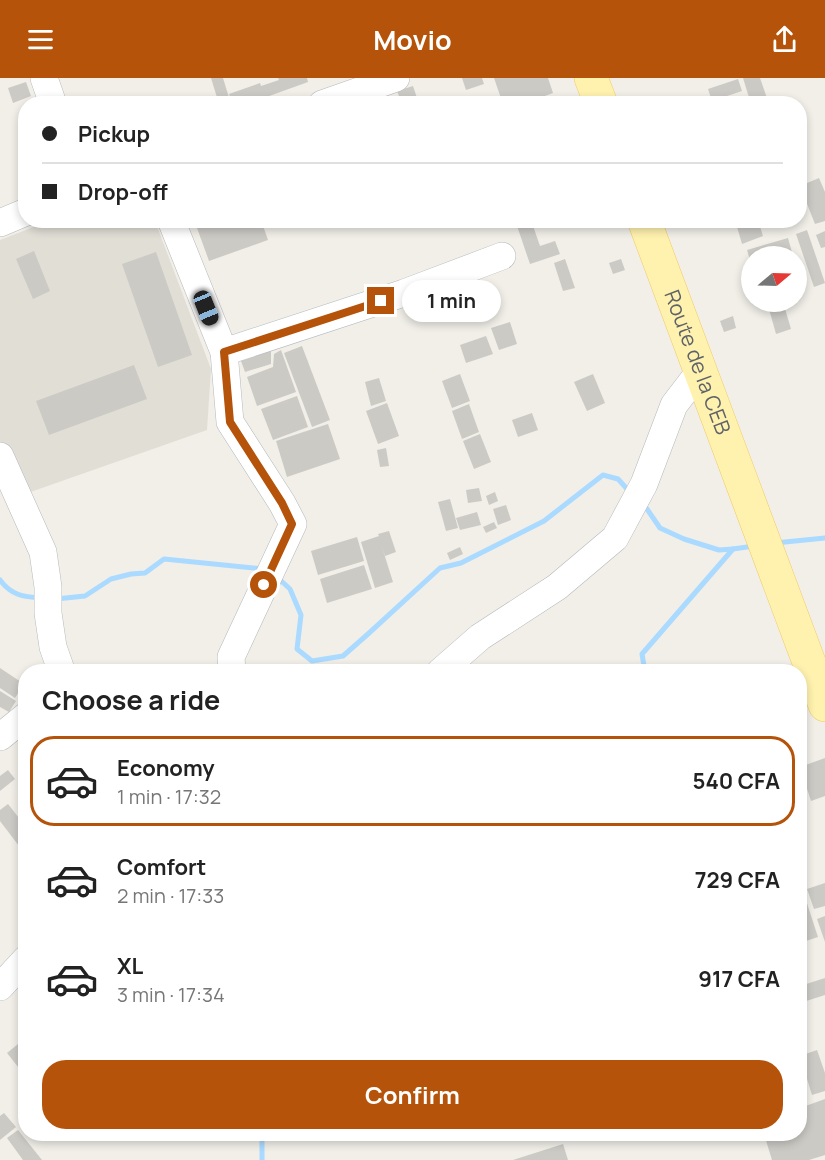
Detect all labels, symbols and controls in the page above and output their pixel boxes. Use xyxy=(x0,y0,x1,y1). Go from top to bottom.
text: Movio xyxy=(373,21,452,58)
icon: menu xyxy=(24,23,57,56)
icon: share xyxy=(768,23,801,56)
text: Pickup xyxy=(78,119,150,149)
text: Drop-off xyxy=(78,177,168,207)
north arrow xyxy=(741,246,807,312)
map controls xyxy=(741,246,807,312)
callout: 1 min xyxy=(402,280,501,322)
street label: Route de la CEB xyxy=(658,286,738,438)
route end xyxy=(367,287,394,314)
text: 1 min xyxy=(427,287,476,314)
car xyxy=(191,288,221,328)
route start xyxy=(250,571,277,598)
text: Choose a ride xyxy=(42,681,220,718)
text: Economy xyxy=(117,753,215,783)
icon: car xyxy=(45,754,99,808)
text: 540 CFA xyxy=(693,766,780,796)
text: 1 min · 17:32 xyxy=(117,783,221,810)
text: Comfort xyxy=(117,852,206,882)
icon: car xyxy=(45,853,99,907)
text: 729 CFA xyxy=(695,865,780,895)
text: 2 min · 17:33 xyxy=(117,882,224,909)
text: XL xyxy=(117,951,143,981)
icon: car xyxy=(45,952,99,1006)
text: 917 CFA xyxy=(698,964,780,994)
text: 3 min · 17:34 xyxy=(117,981,225,1008)
button: Confirm xyxy=(42,1060,783,1129)

